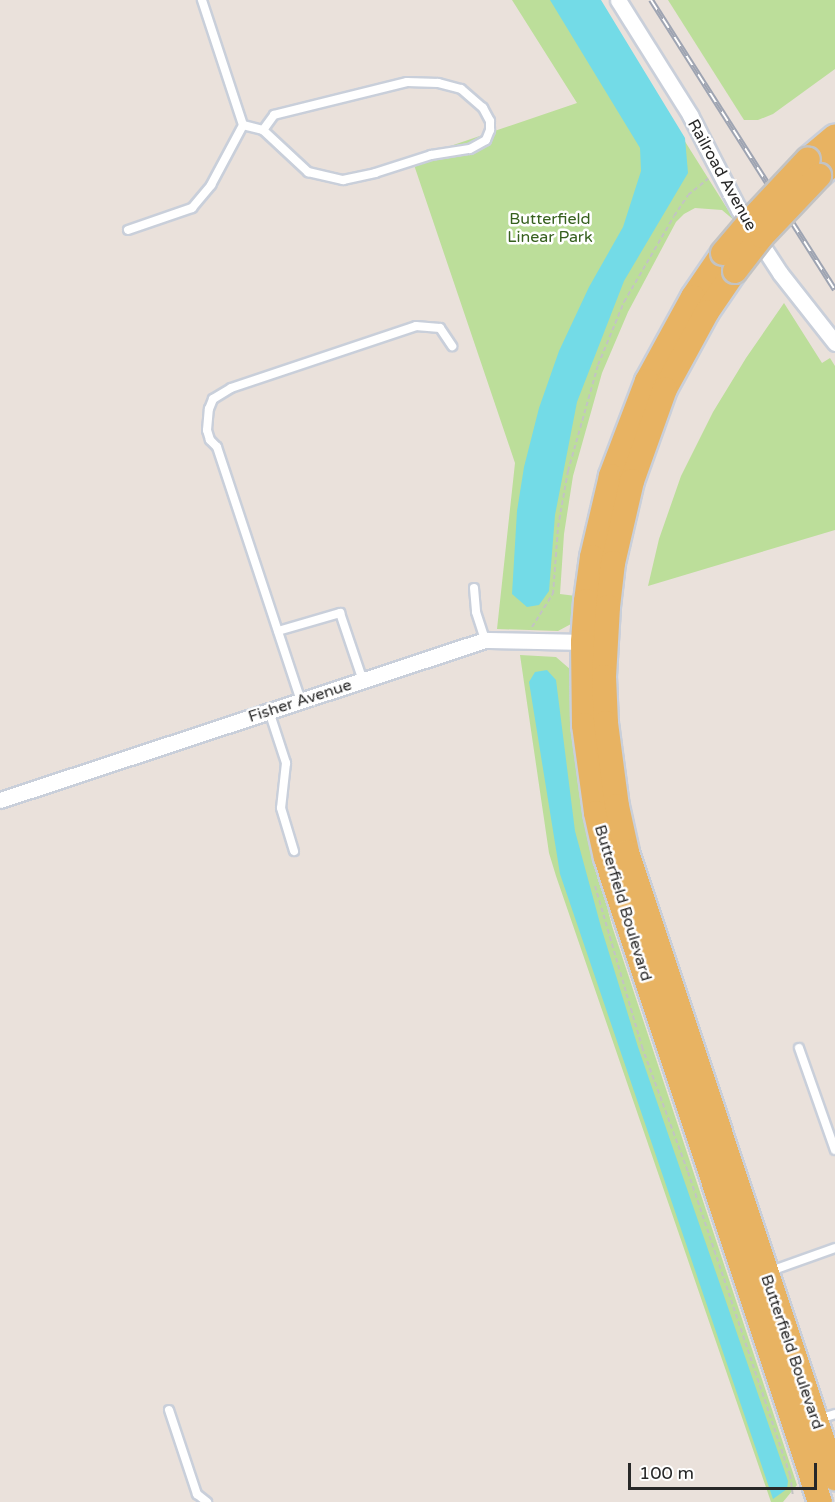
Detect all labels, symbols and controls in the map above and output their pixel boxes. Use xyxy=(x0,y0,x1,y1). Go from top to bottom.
street label: Railroad Avenue xyxy=(683,116,761,234)
park label: Butterfield Linear Park xyxy=(507,209,593,247)
street label: Fisher Avenue xyxy=(246,675,354,727)
street label: Butterfield Boulevard xyxy=(590,823,656,983)
street label: Butterfield Boulevard xyxy=(757,1272,827,1432)
scale bar xyxy=(631,1451,820,1489)
text: 100 m xyxy=(639,1462,694,1484)

